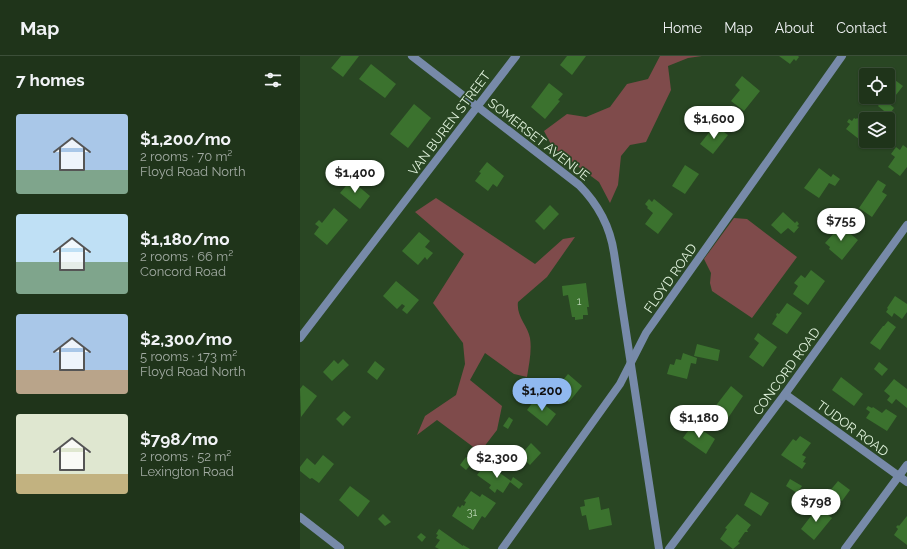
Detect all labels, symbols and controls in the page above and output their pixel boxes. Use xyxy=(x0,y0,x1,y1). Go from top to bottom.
text: Map xyxy=(20,17,59,39)
text: Home xyxy=(663,20,702,36)
text: Map xyxy=(724,20,753,36)
text: About xyxy=(775,20,814,36)
text: Contact xyxy=(836,20,887,36)
street label: VAN BUREN STREET xyxy=(405,68,493,178)
map controls xyxy=(859,68,895,148)
button: locate xyxy=(859,68,895,104)
icon: filters xyxy=(262,69,284,91)
text: 7 homes xyxy=(16,70,85,90)
street label: SOMERSET AVENUE xyxy=(485,95,592,184)
pin: $1,600 xyxy=(681,106,747,140)
text: $1,600 xyxy=(693,111,735,126)
button: layers xyxy=(859,112,895,148)
text: $1,200/mo xyxy=(140,129,231,149)
icon: home xyxy=(48,130,96,178)
text: 2 rooms · 70 m² xyxy=(140,149,232,164)
pin: $1,400 xyxy=(322,160,388,194)
text: Floyd Road North xyxy=(140,164,246,179)
text: $1,400 xyxy=(334,165,376,180)
pin: $755 xyxy=(817,208,865,242)
text: $755 xyxy=(826,213,856,228)
text: $1,180/mo xyxy=(140,229,230,249)
icon: home xyxy=(48,230,96,278)
street label: FLOYD ROAD xyxy=(641,241,700,316)
text: 2 rooms · 66 m² xyxy=(140,249,233,264)
text: Concord Road xyxy=(140,264,226,279)
house number: 1 xyxy=(577,295,582,308)
street label: CONCORD ROAD xyxy=(750,325,823,418)
text: $2,300/mo xyxy=(140,329,232,349)
icon: home xyxy=(48,330,96,378)
text: 5 rooms · 173 m² xyxy=(140,349,237,364)
text: Floyd Road North xyxy=(140,364,246,379)
pin: $1,200 xyxy=(509,378,575,412)
text: $1,200 xyxy=(522,383,562,398)
street label: TUDOR ROAD xyxy=(814,397,891,459)
pin: $1,180 xyxy=(666,405,732,439)
text: $1,180 xyxy=(679,410,719,425)
text: $798/mo xyxy=(140,429,218,449)
icon: home xyxy=(48,430,96,478)
pin: $2,300 xyxy=(464,445,530,479)
text: 2 rooms · 52 m² xyxy=(140,449,231,464)
text: $2,300 xyxy=(476,450,518,465)
text: Lexington Road xyxy=(140,464,234,479)
pin: $798 xyxy=(792,489,840,523)
text: $798 xyxy=(800,494,832,509)
house number: 31 xyxy=(467,506,478,519)

